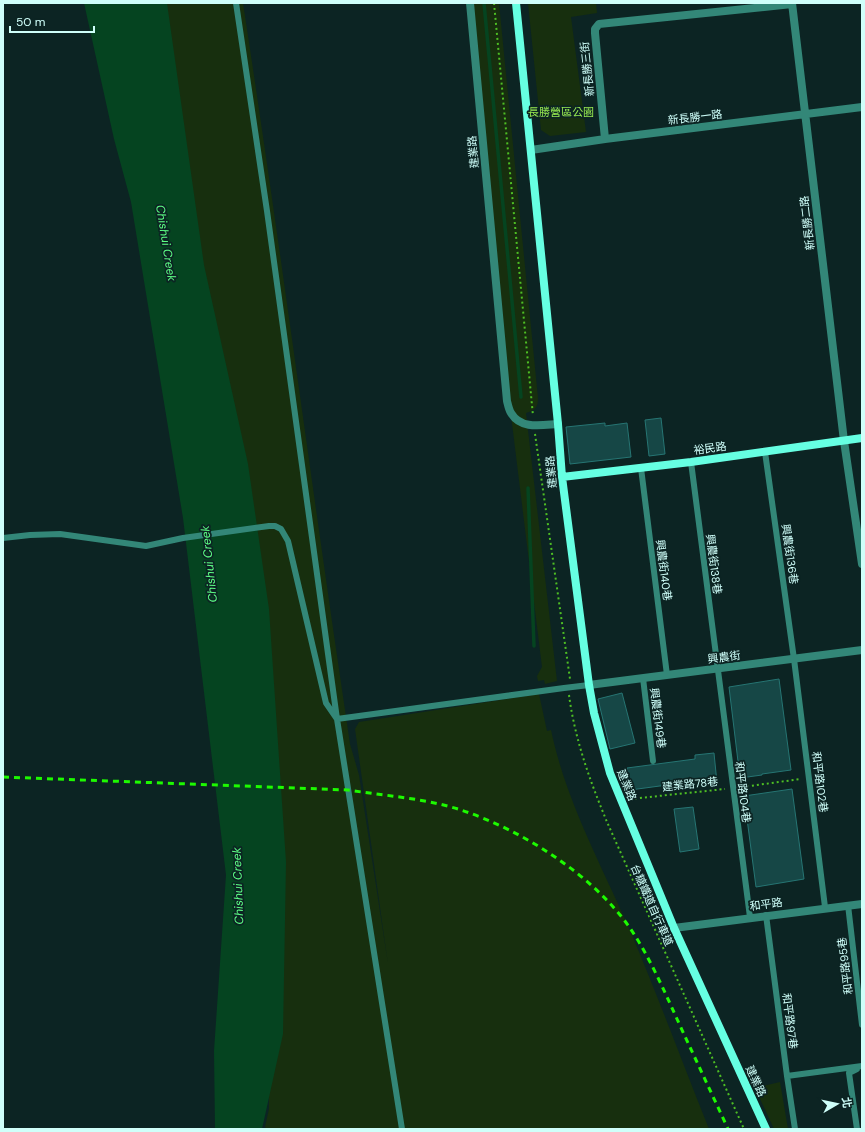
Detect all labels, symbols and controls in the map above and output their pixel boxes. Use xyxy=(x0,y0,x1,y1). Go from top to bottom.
scale bar xyxy=(10,8,94,34)
text: 50 m xyxy=(16,14,45,30)
street label: 新長勝三街 xyxy=(577,41,597,97)
park label: 長勝營區公園 xyxy=(528,105,594,119)
street label: 新長勝一路 xyxy=(667,107,723,127)
street label: 建業路 xyxy=(465,135,481,169)
street label: 新長勝二路 xyxy=(797,195,817,251)
water label: Chishui Creek xyxy=(152,204,180,283)
street label: 裕民路 xyxy=(693,439,727,457)
street label: 建業路 xyxy=(543,455,559,489)
street label: 興農街136巷 xyxy=(779,523,801,585)
water label: Chishui Creek xyxy=(197,524,221,603)
street label: 興農街138巷 xyxy=(703,533,725,595)
street label: 興農街140巷 xyxy=(653,539,675,601)
street label: 興農街 xyxy=(707,648,741,666)
street label: 興農街149巷 xyxy=(647,687,669,749)
street label: 和平路102巷 xyxy=(809,751,831,813)
street label: 和平路104巷 xyxy=(732,761,754,823)
street label: 建業路 xyxy=(614,767,640,803)
street label: 建業路78巷 xyxy=(661,774,719,794)
water label: Chishui Creek xyxy=(229,846,247,925)
street label: 台糖鐵道自行車道 xyxy=(628,862,676,948)
street label: 和平路 xyxy=(749,895,783,913)
street label: 和平路95巷 xyxy=(835,937,855,995)
street label: 和平路97巷 xyxy=(780,992,800,1050)
street label: 建業路 xyxy=(743,1063,769,1099)
north arrow xyxy=(817,1084,857,1124)
text: 北 xyxy=(839,1096,855,1109)

